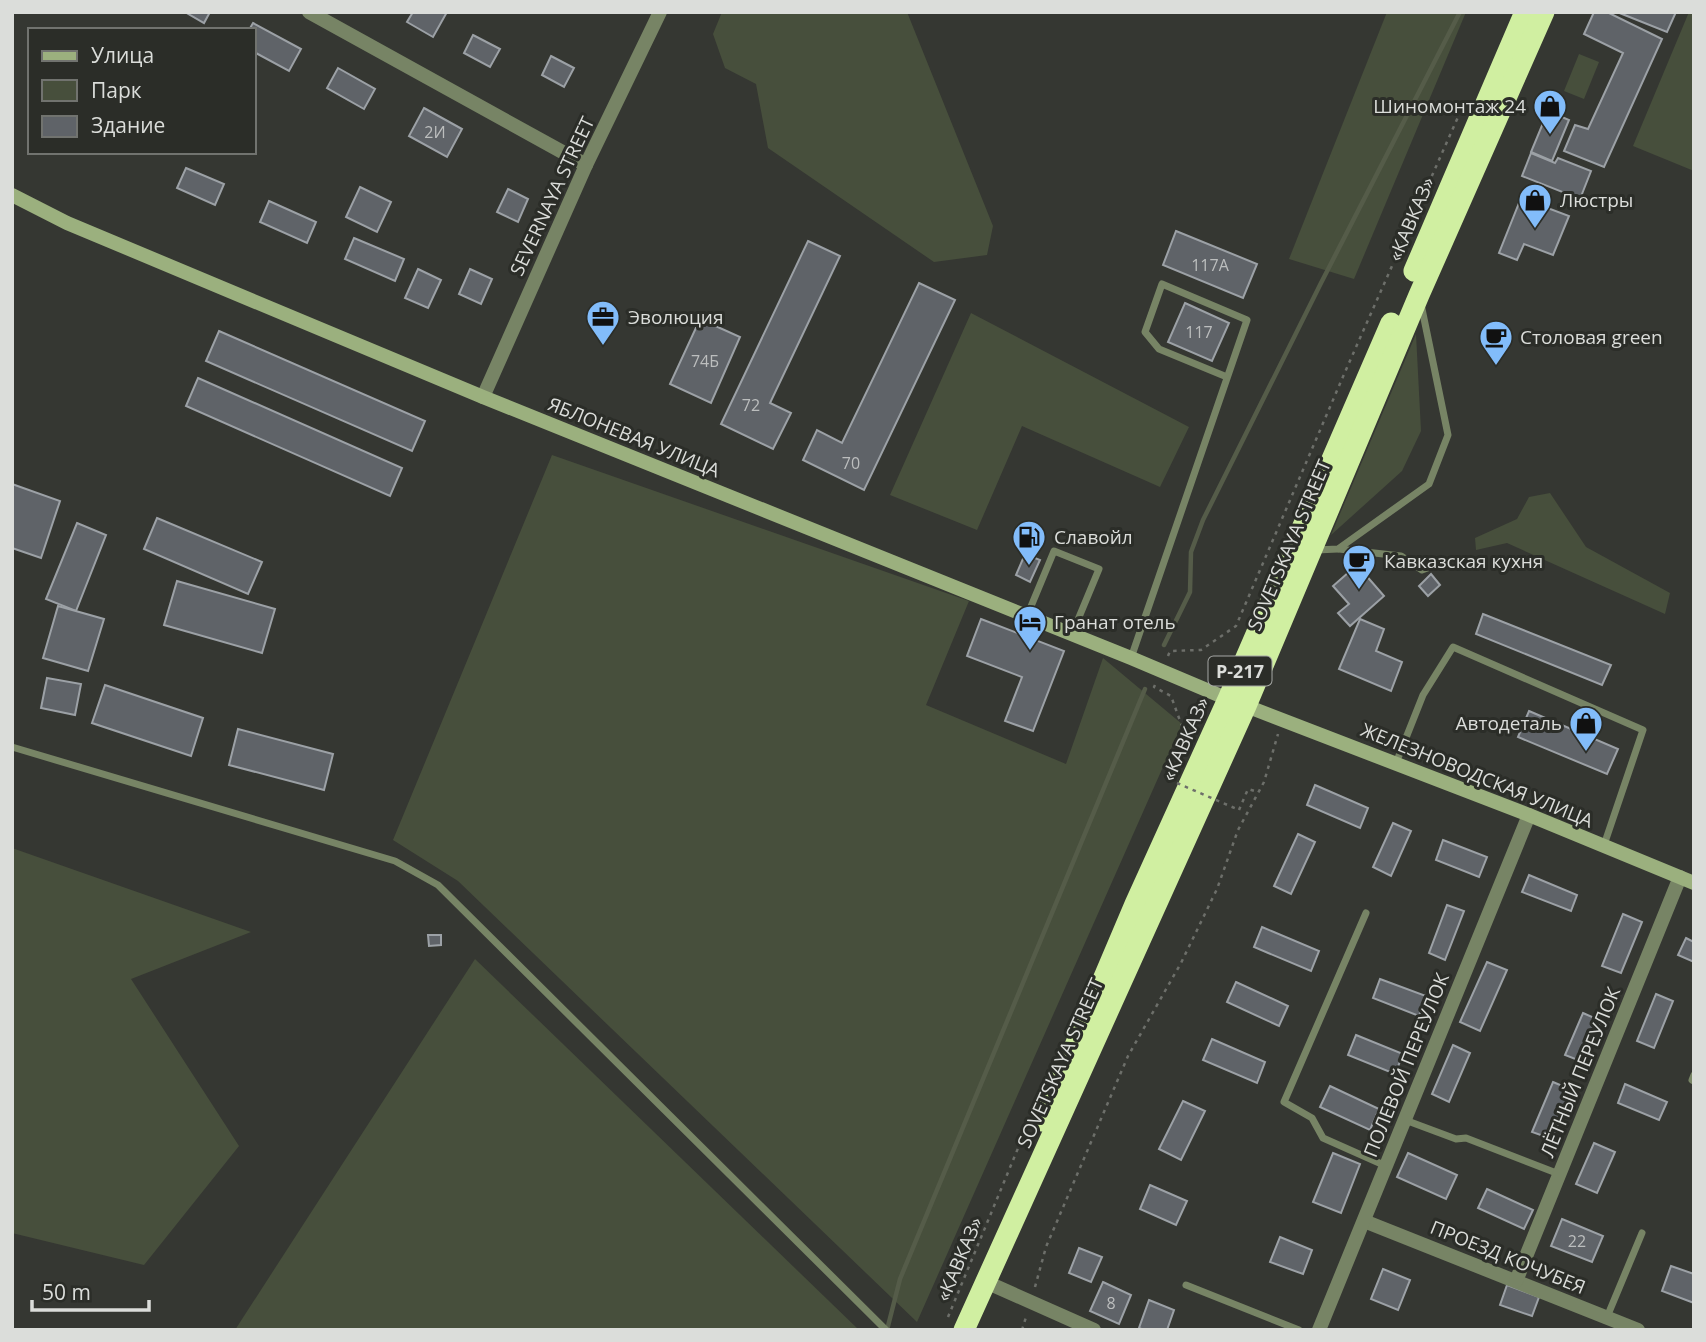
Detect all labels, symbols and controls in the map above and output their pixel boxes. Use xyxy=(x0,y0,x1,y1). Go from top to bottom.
legend xyxy=(28,28,256,154)
text: Улица xyxy=(91,41,154,69)
text: Парк xyxy=(91,76,142,104)
shop icon: Шиномонтаж 24 xyxy=(1531,87,1569,136)
place label: Шиномонтаж 24 xyxy=(1373,93,1526,119)
text: Здание xyxy=(91,111,165,139)
street label: SEVERNAYA STREET xyxy=(504,112,600,280)
house number: 2И xyxy=(424,121,446,143)
street label: «КАВКАЗ» xyxy=(1382,173,1440,265)
shop icon: Люстры xyxy=(1516,181,1554,230)
place label: Люстры xyxy=(1560,187,1633,213)
house number: 117А xyxy=(1191,254,1230,276)
office icon: Эволюция xyxy=(584,298,622,347)
place label: Эволюция xyxy=(628,304,723,330)
cafe icon: Столовая green xyxy=(1477,318,1515,367)
house number: 117 xyxy=(1185,321,1213,343)
place label: Столовая green xyxy=(1520,324,1663,350)
house number: 74Б xyxy=(691,350,719,372)
street label: ЯБЛОНЕВАЯ УЛИЦА xyxy=(544,391,724,483)
house number: 72 xyxy=(742,394,760,416)
house number: 70 xyxy=(842,452,860,474)
street label: SOVETSKAYA STREET xyxy=(1241,455,1337,634)
fuel station icon: Славойл xyxy=(1010,518,1048,567)
place label: Славойл xyxy=(1054,524,1133,550)
cafe icon: Кавказская кухня xyxy=(1340,542,1378,591)
place label: Кавказская кухня xyxy=(1384,548,1543,574)
hotel icon: Гранат отель xyxy=(1011,603,1049,652)
place label: Гранат отель xyxy=(1054,609,1176,635)
road number: Р-217 xyxy=(1208,656,1272,686)
street label: «КАВКАЗ» xyxy=(1155,693,1215,785)
shop icon: Автодеталь xyxy=(1567,704,1605,753)
place label: Автодеталь xyxy=(1456,710,1562,736)
street label: ЖЕЛЕЗНОВОДСКАЯ УЛИЦА xyxy=(1357,716,1597,834)
street label: ПОЛЕВОЙ ПЕРЕУЛОК xyxy=(1357,969,1455,1161)
street label: SOVETSKAYA STREET xyxy=(1011,973,1109,1152)
street label: ЛЁТНЫЙ ПЕРЕУЛОК xyxy=(1534,983,1626,1161)
street label: «КАВКАЗ» xyxy=(930,1213,988,1305)
street label: ПРОЕЗД КОЧУБЕЯ xyxy=(1427,1214,1589,1300)
house number: 22 xyxy=(1568,1230,1586,1252)
scale bar xyxy=(32,1268,149,1312)
text: 50 m xyxy=(42,1278,91,1306)
house number: 8 xyxy=(1106,1292,1116,1314)

